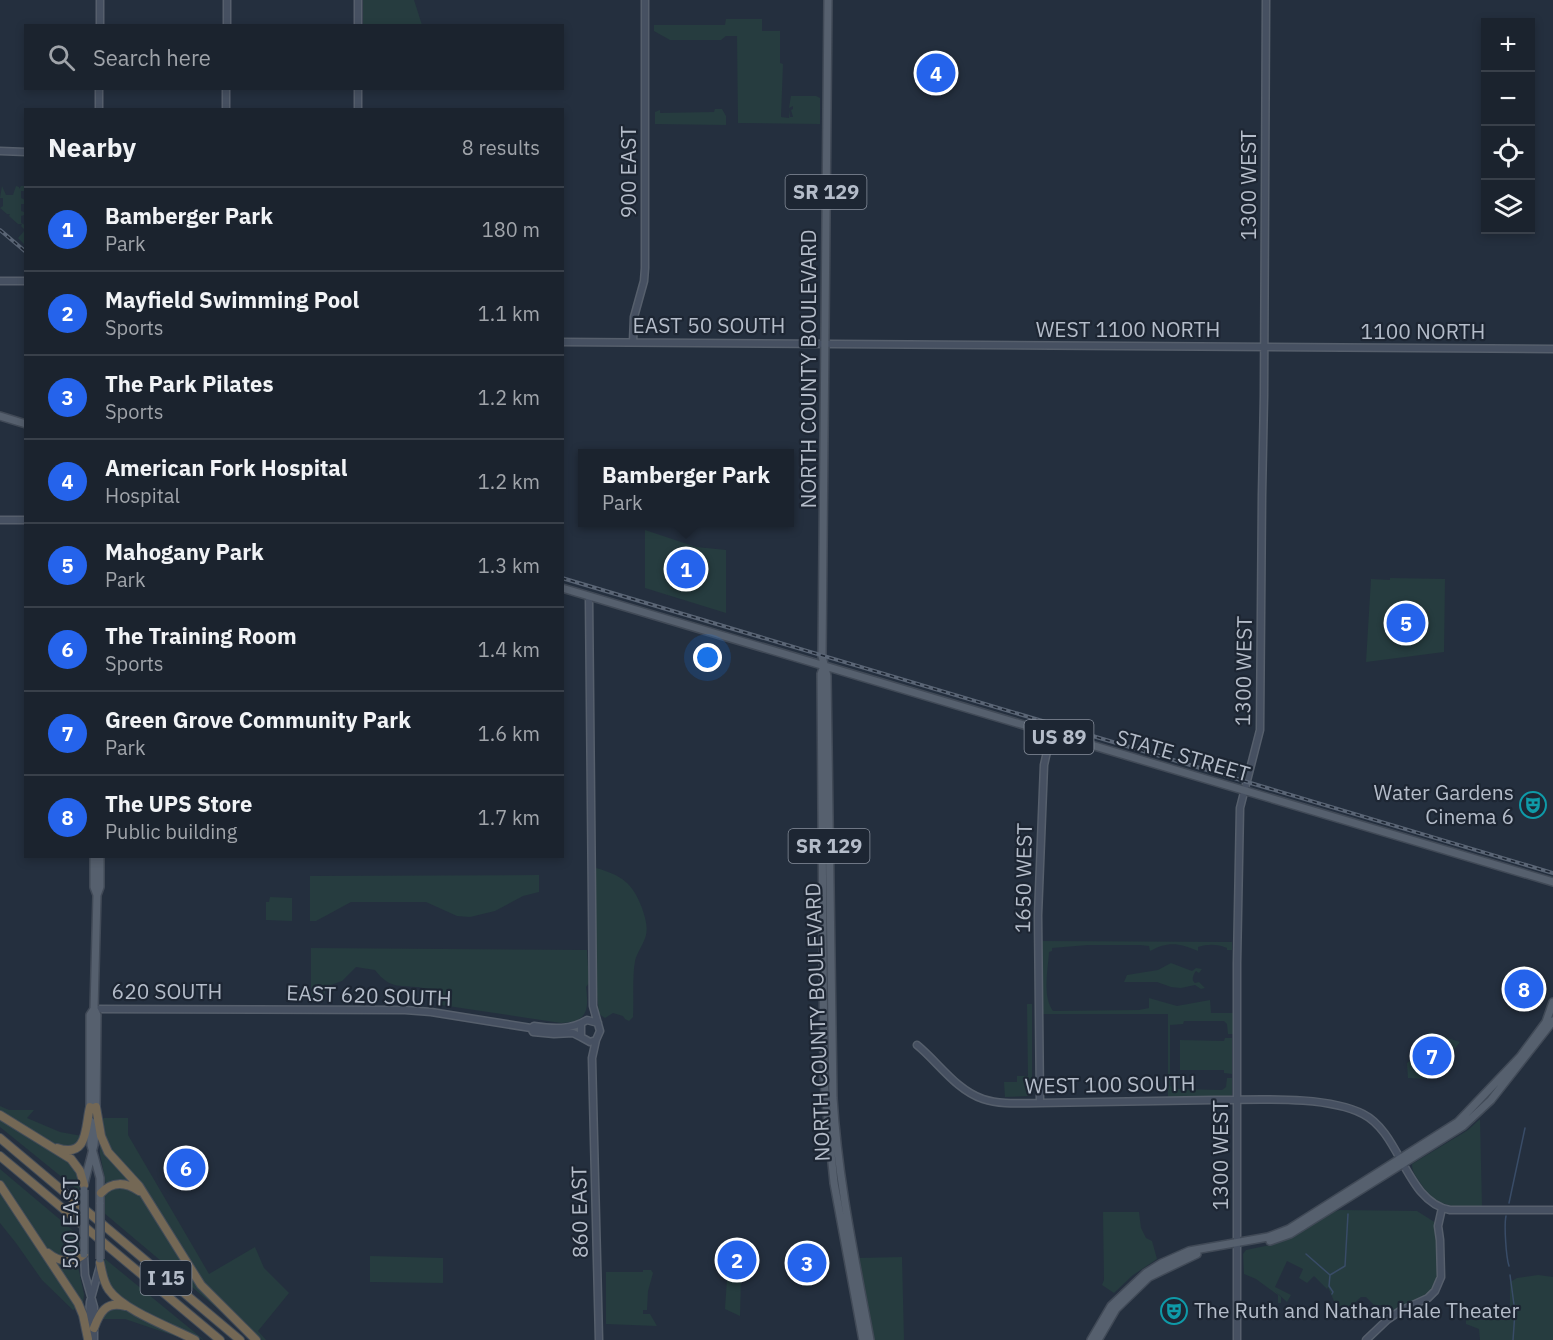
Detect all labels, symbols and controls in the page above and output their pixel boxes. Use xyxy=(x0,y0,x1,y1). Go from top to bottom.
map controls xyxy=(1481,18,1535,234)
button: + xyxy=(1481,18,1535,72)
search box xyxy=(24,24,564,90)
icon: search xyxy=(45,41,78,74)
text: Search here xyxy=(93,43,211,72)
pin: 4 xyxy=(916,50,956,96)
button: − xyxy=(1481,72,1535,126)
street label: 900 EAST xyxy=(614,126,642,218)
button: locate xyxy=(1481,126,1535,180)
text: Nearby xyxy=(48,130,136,164)
street label: 1300 WEST xyxy=(1234,130,1262,240)
text: 8 results xyxy=(462,134,540,161)
road number: SR 129 xyxy=(786,175,866,209)
button: layers xyxy=(1481,180,1535,234)
text: Bamberger Park xyxy=(105,201,273,230)
text: 1 xyxy=(62,216,74,243)
text: 180 m xyxy=(482,216,540,243)
street label: NORTH COUNTY BOULEVARD xyxy=(794,229,822,509)
text: Park xyxy=(105,230,145,257)
text: Mayfield Swimming Pool xyxy=(105,285,359,314)
text: 2 xyxy=(62,300,74,327)
text: 1.1 km xyxy=(478,300,540,327)
street label: EAST 50 SOUTH xyxy=(633,311,785,339)
text: Sports xyxy=(105,314,164,341)
street label: WEST 1100 NORTH xyxy=(1036,315,1220,343)
street label: 1100 NORTH xyxy=(1361,317,1485,345)
text: The Park Pilates xyxy=(105,369,273,398)
text: 3 xyxy=(62,384,74,411)
text: 1.2 km xyxy=(478,384,540,411)
text: Sports xyxy=(105,398,164,425)
popup xyxy=(578,449,794,527)
text: American Fork Hospital xyxy=(105,453,348,482)
text: Bamberger Park xyxy=(602,460,770,489)
text: 4 xyxy=(62,468,74,495)
text: 1.2 km xyxy=(478,468,540,495)
text: Hospital xyxy=(105,482,180,509)
text: Park xyxy=(602,489,643,516)
text: Mahogany Park xyxy=(105,537,264,566)
pin: 1 xyxy=(666,546,706,592)
text: 5 xyxy=(62,552,74,579)
text: 1.3 km xyxy=(478,552,540,579)
text: Park xyxy=(105,566,145,593)
pin: 5 xyxy=(1386,600,1426,646)
street label: 1300 WEST xyxy=(1228,616,1258,726)
text: The Training Room xyxy=(105,621,297,650)
text: 6 xyxy=(62,636,74,663)
text: 1.4 km xyxy=(478,636,540,663)
your location xyxy=(693,643,722,672)
text: Sports xyxy=(105,650,164,677)
text: Green Grove Community Park xyxy=(105,705,411,734)
text: 7 xyxy=(62,720,74,747)
text: 1.6 km xyxy=(478,720,540,747)
road number: US 89 xyxy=(1024,720,1094,754)
street label: STATE STREET xyxy=(1113,723,1253,787)
text: Park xyxy=(105,734,145,761)
place label: Water Gardens Cinema 6 xyxy=(1374,778,1514,830)
text: The UPS Store xyxy=(105,789,252,818)
theatre icon: Water Gardens Cinema 6 xyxy=(1518,790,1548,820)
text: 8 xyxy=(62,804,74,831)
text: 1.7 km xyxy=(478,804,540,831)
text: Public building xyxy=(105,818,237,845)
street label: 1650 WEST xyxy=(1008,823,1038,933)
road number: SR 129 xyxy=(788,829,870,863)
street label: NORTH COUNTY BOULEVARD xyxy=(798,882,836,1162)
pin: 8 xyxy=(1504,966,1544,1012)
street label: 620 SOUTH xyxy=(112,977,222,1005)
street label: EAST 620 SOUTH xyxy=(286,978,452,1012)
pin: 7 xyxy=(1412,1034,1452,1078)
street label: WEST 100 SOUTH xyxy=(1024,1069,1196,1099)
street label: 1300 WEST xyxy=(1206,1100,1234,1210)
pin: 6 xyxy=(166,1146,206,1190)
street label: 860 EAST xyxy=(564,1166,594,1258)
street label: 500 EAST xyxy=(56,1177,84,1269)
pin: 2 xyxy=(718,1238,756,1282)
pin: 3 xyxy=(788,1240,826,1286)
road number: I 15 xyxy=(140,1261,192,1295)
theatre icon: The Ruth and Nathan Hale Theater xyxy=(1159,1296,1189,1326)
place label: The Ruth and Nathan Hale Theater xyxy=(1194,1296,1520,1324)

